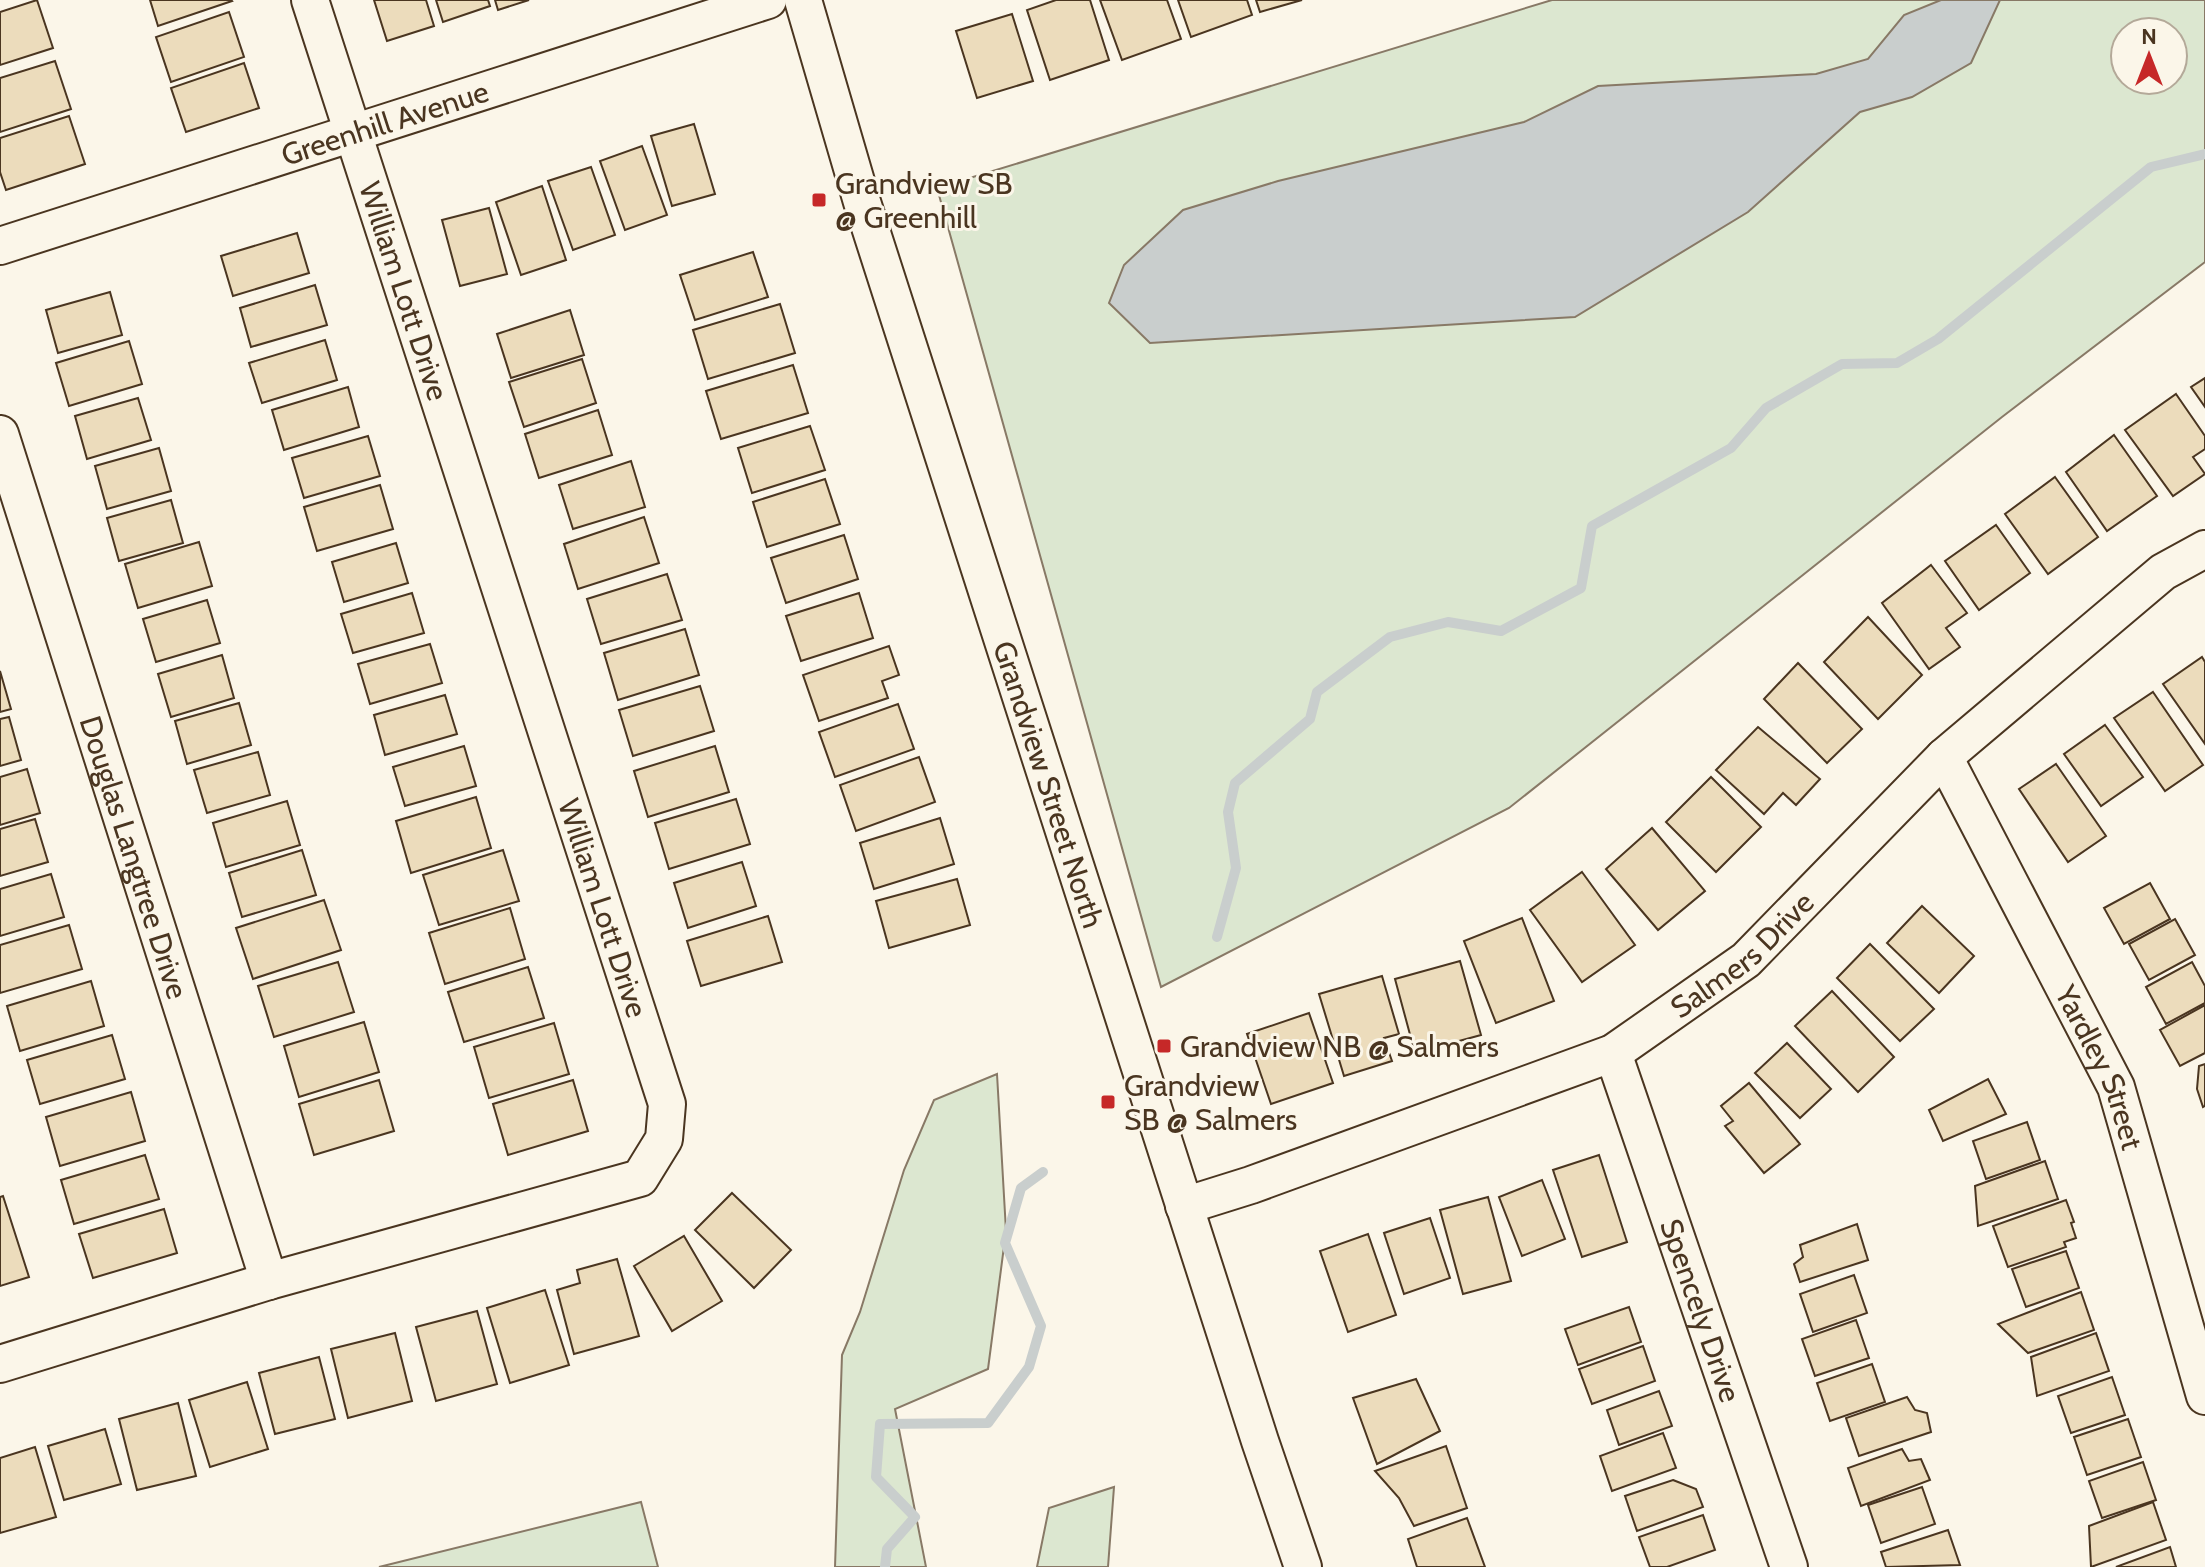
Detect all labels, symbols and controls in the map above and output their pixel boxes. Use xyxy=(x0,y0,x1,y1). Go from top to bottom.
north arrow xyxy=(2109,16,2189,96)
text: N xyxy=(2141,23,2157,50)
street label: Greenhill Avenue xyxy=(277,72,493,173)
place label: Grandview SB @ Greenhill xyxy=(835,165,1013,236)
street label: William Lott Drive xyxy=(351,177,457,405)
marker: Grandview SB @ Greenhill xyxy=(810,191,828,209)
street label: Grandview Street North xyxy=(986,636,1112,932)
street label: Douglas Langtree Drive xyxy=(72,711,197,1003)
street label: William Lott Drive xyxy=(550,794,656,1022)
street label: Salmers Drive xyxy=(1663,884,1821,1026)
street label: Yardley Street xyxy=(2047,978,2152,1154)
place label: Grandview NB @ Salmers xyxy=(1180,1028,1499,1065)
marker: Grandview NB @ Salmers xyxy=(1155,1037,1173,1055)
place label: Grandview SB @ Salmers xyxy=(1124,1067,1297,1138)
marker: Grandview SB @ Salmers xyxy=(1099,1093,1117,1111)
street label: Spencely Drive xyxy=(1653,1214,1750,1407)

